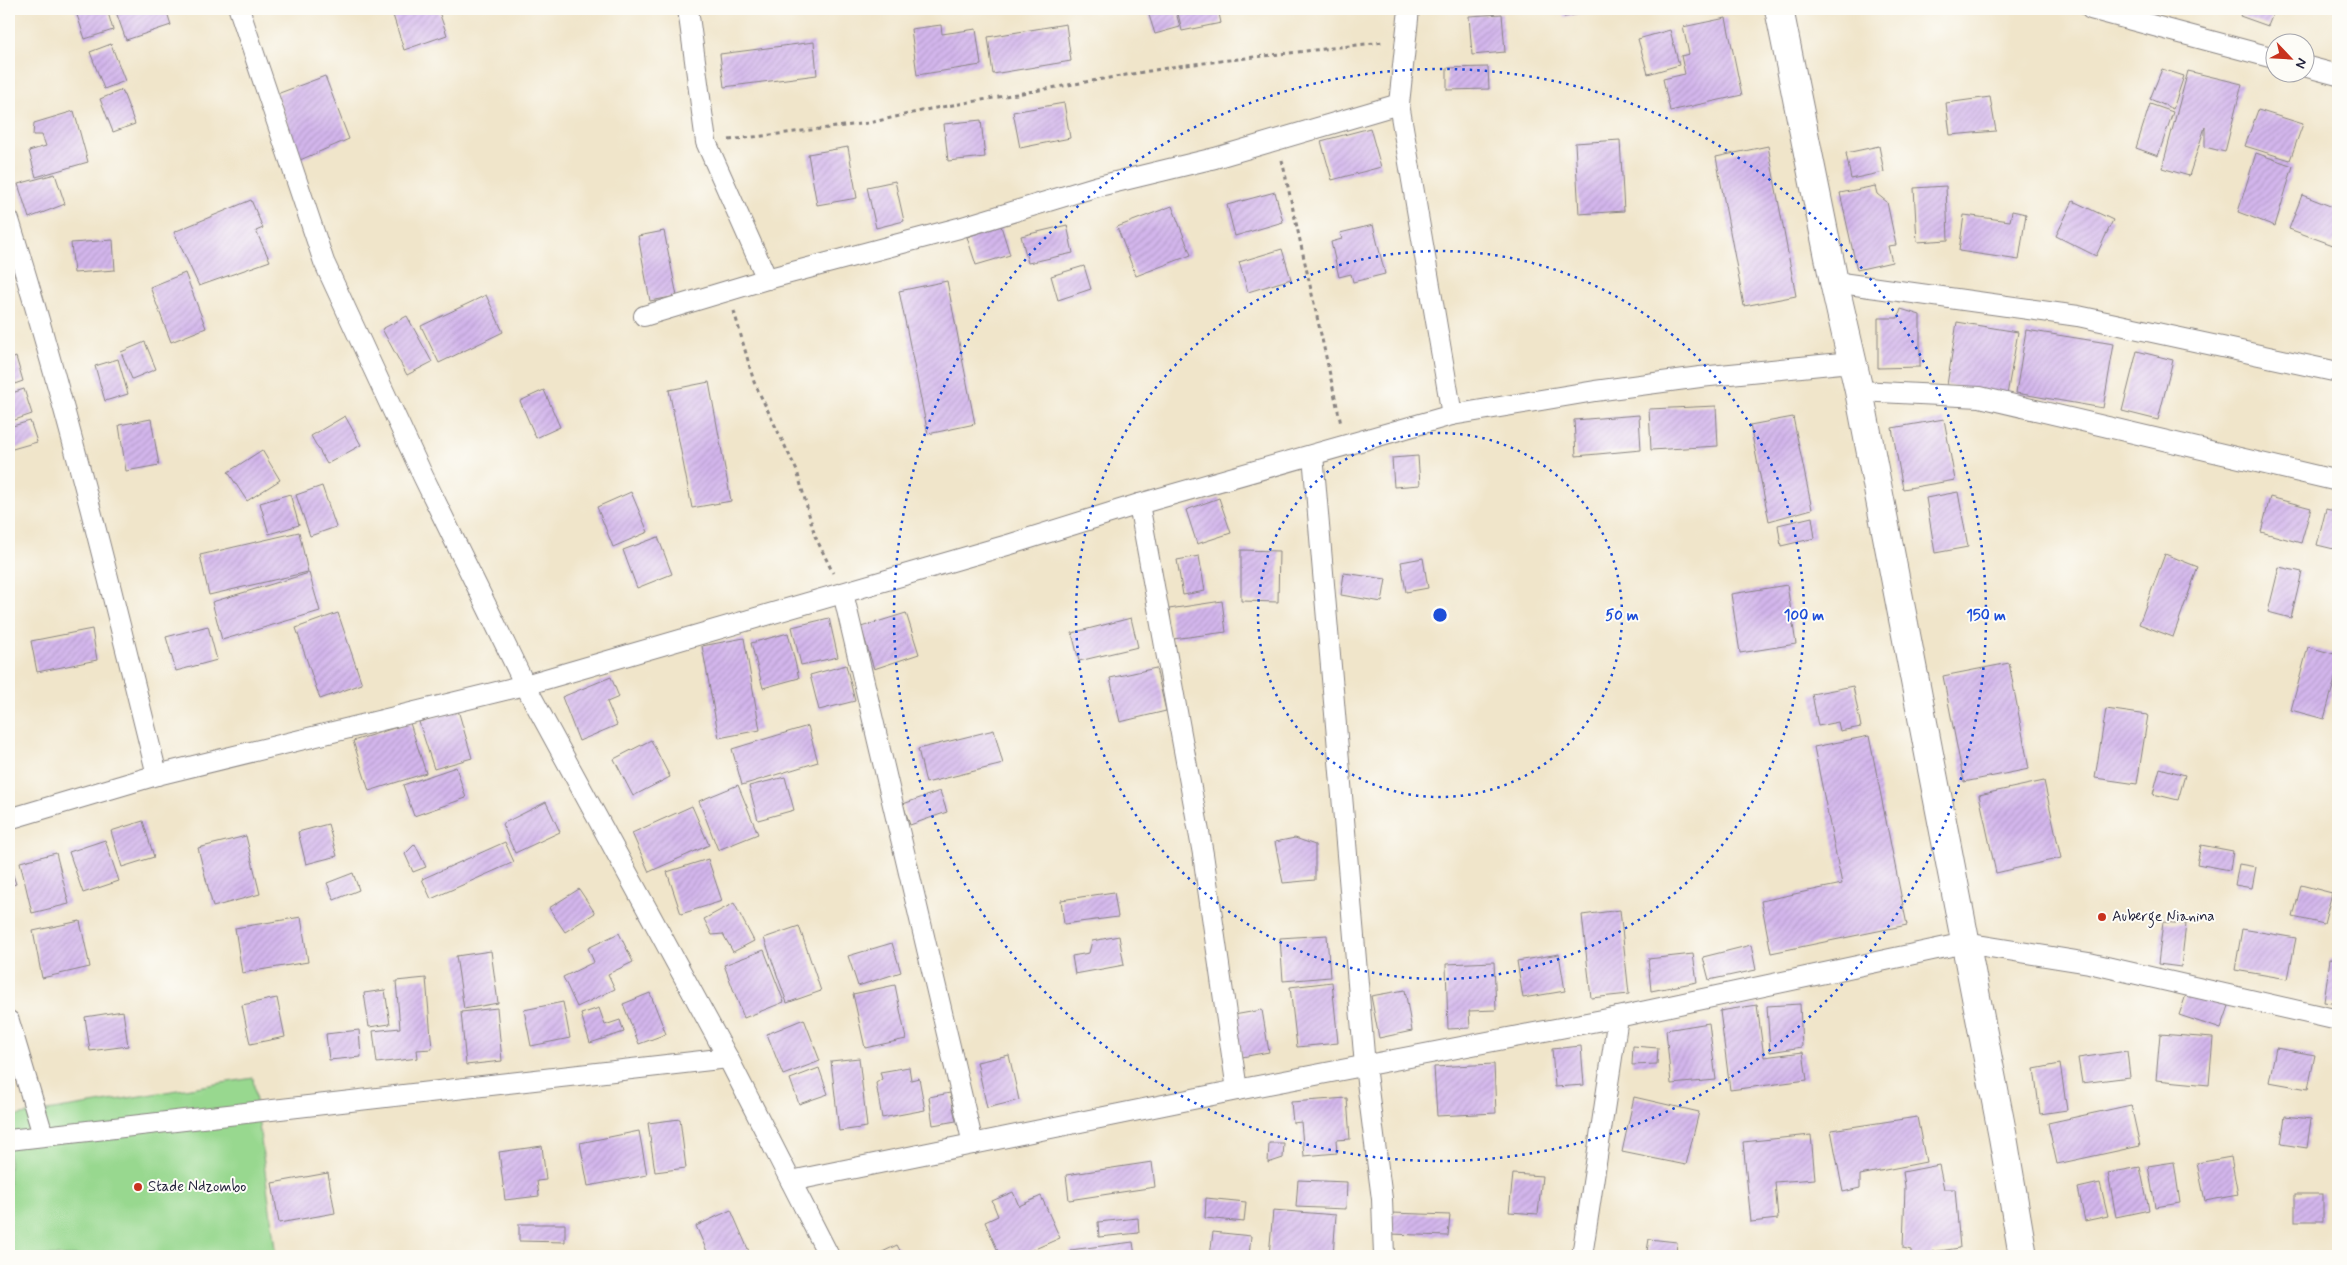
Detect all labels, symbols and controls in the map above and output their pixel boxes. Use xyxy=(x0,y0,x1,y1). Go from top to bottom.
north arrow xyxy=(2264,32,2314,82)
text: N xyxy=(2291,55,2311,71)
centre of rings xyxy=(1431,606,1449,624)
text: 50 m xyxy=(1605,606,1639,626)
text: 100 m xyxy=(1784,606,1824,626)
text: 150 m xyxy=(1966,606,2006,626)
place label: Auberge Nianina xyxy=(2112,907,2215,928)
marker: Auberge Nianina xyxy=(2096,911,2108,923)
place label: Stade Ndzombo xyxy=(148,1177,246,1197)
marker: Stade Ndzombo xyxy=(132,1181,144,1193)

